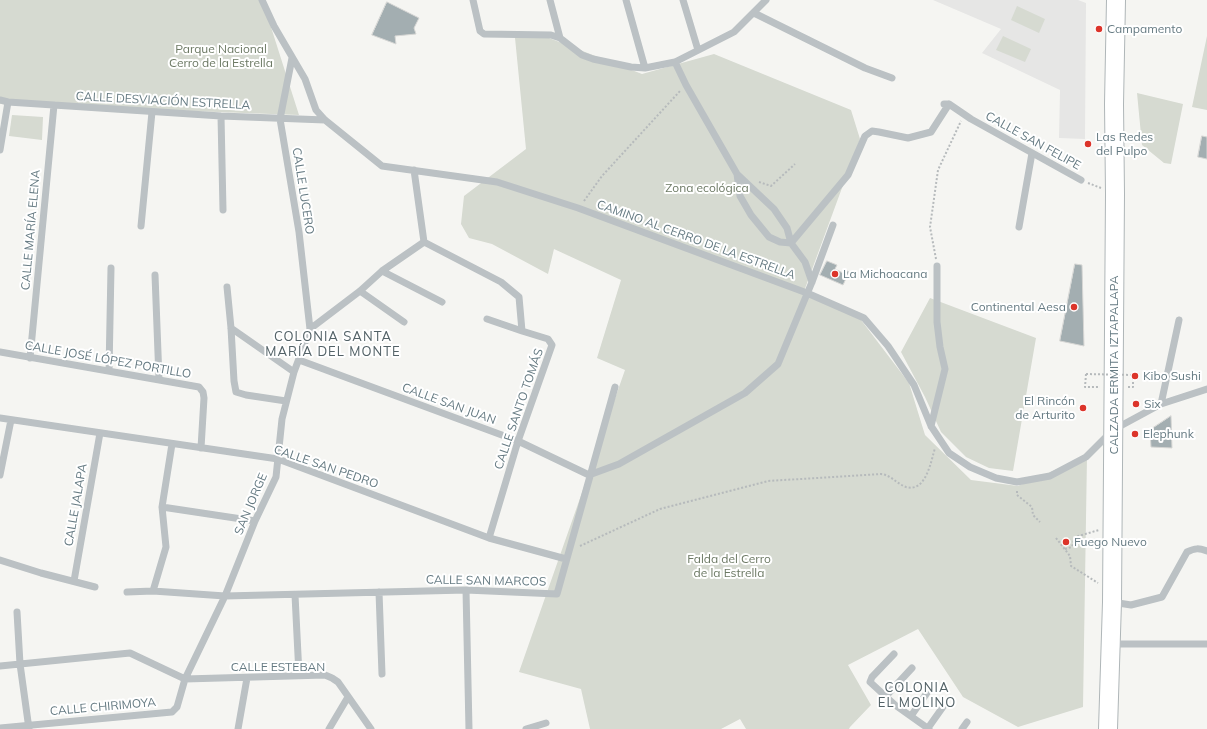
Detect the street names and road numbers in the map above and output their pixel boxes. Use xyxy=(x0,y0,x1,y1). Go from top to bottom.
street label: CALLE DESVIACIÓN ESTRELLA xyxy=(75,89,251,113)
street label: CALLE SAN FELIPE xyxy=(983,109,1083,173)
street label: CALLE LUCERO xyxy=(289,146,317,236)
street label: CALLE MARÍA ELENA xyxy=(19,169,43,291)
street label: CAMINO AL CERRO DE LA ESTRELLA xyxy=(595,197,797,283)
street label: CALZADA ERMITA IZTAPALAPA xyxy=(1107,275,1121,455)
street label: CALLE JOSÉ LÓPEZ PORTILLO xyxy=(24,338,192,382)
street label: CALLE SANTO TOMÁS xyxy=(492,347,546,471)
street label: CALLE SAN JUAN xyxy=(400,380,498,428)
street label: CALLE SAN PEDRO xyxy=(272,442,380,492)
street label: CALLE JALAPA xyxy=(62,463,90,547)
street label: SAN JORGE xyxy=(232,471,270,537)
street label: CALLE SAN MARCOS xyxy=(426,573,546,589)
street label: CALLE ESTEBAN xyxy=(231,660,325,674)
street label: CALLE CHIRIMOYA xyxy=(49,695,157,719)

